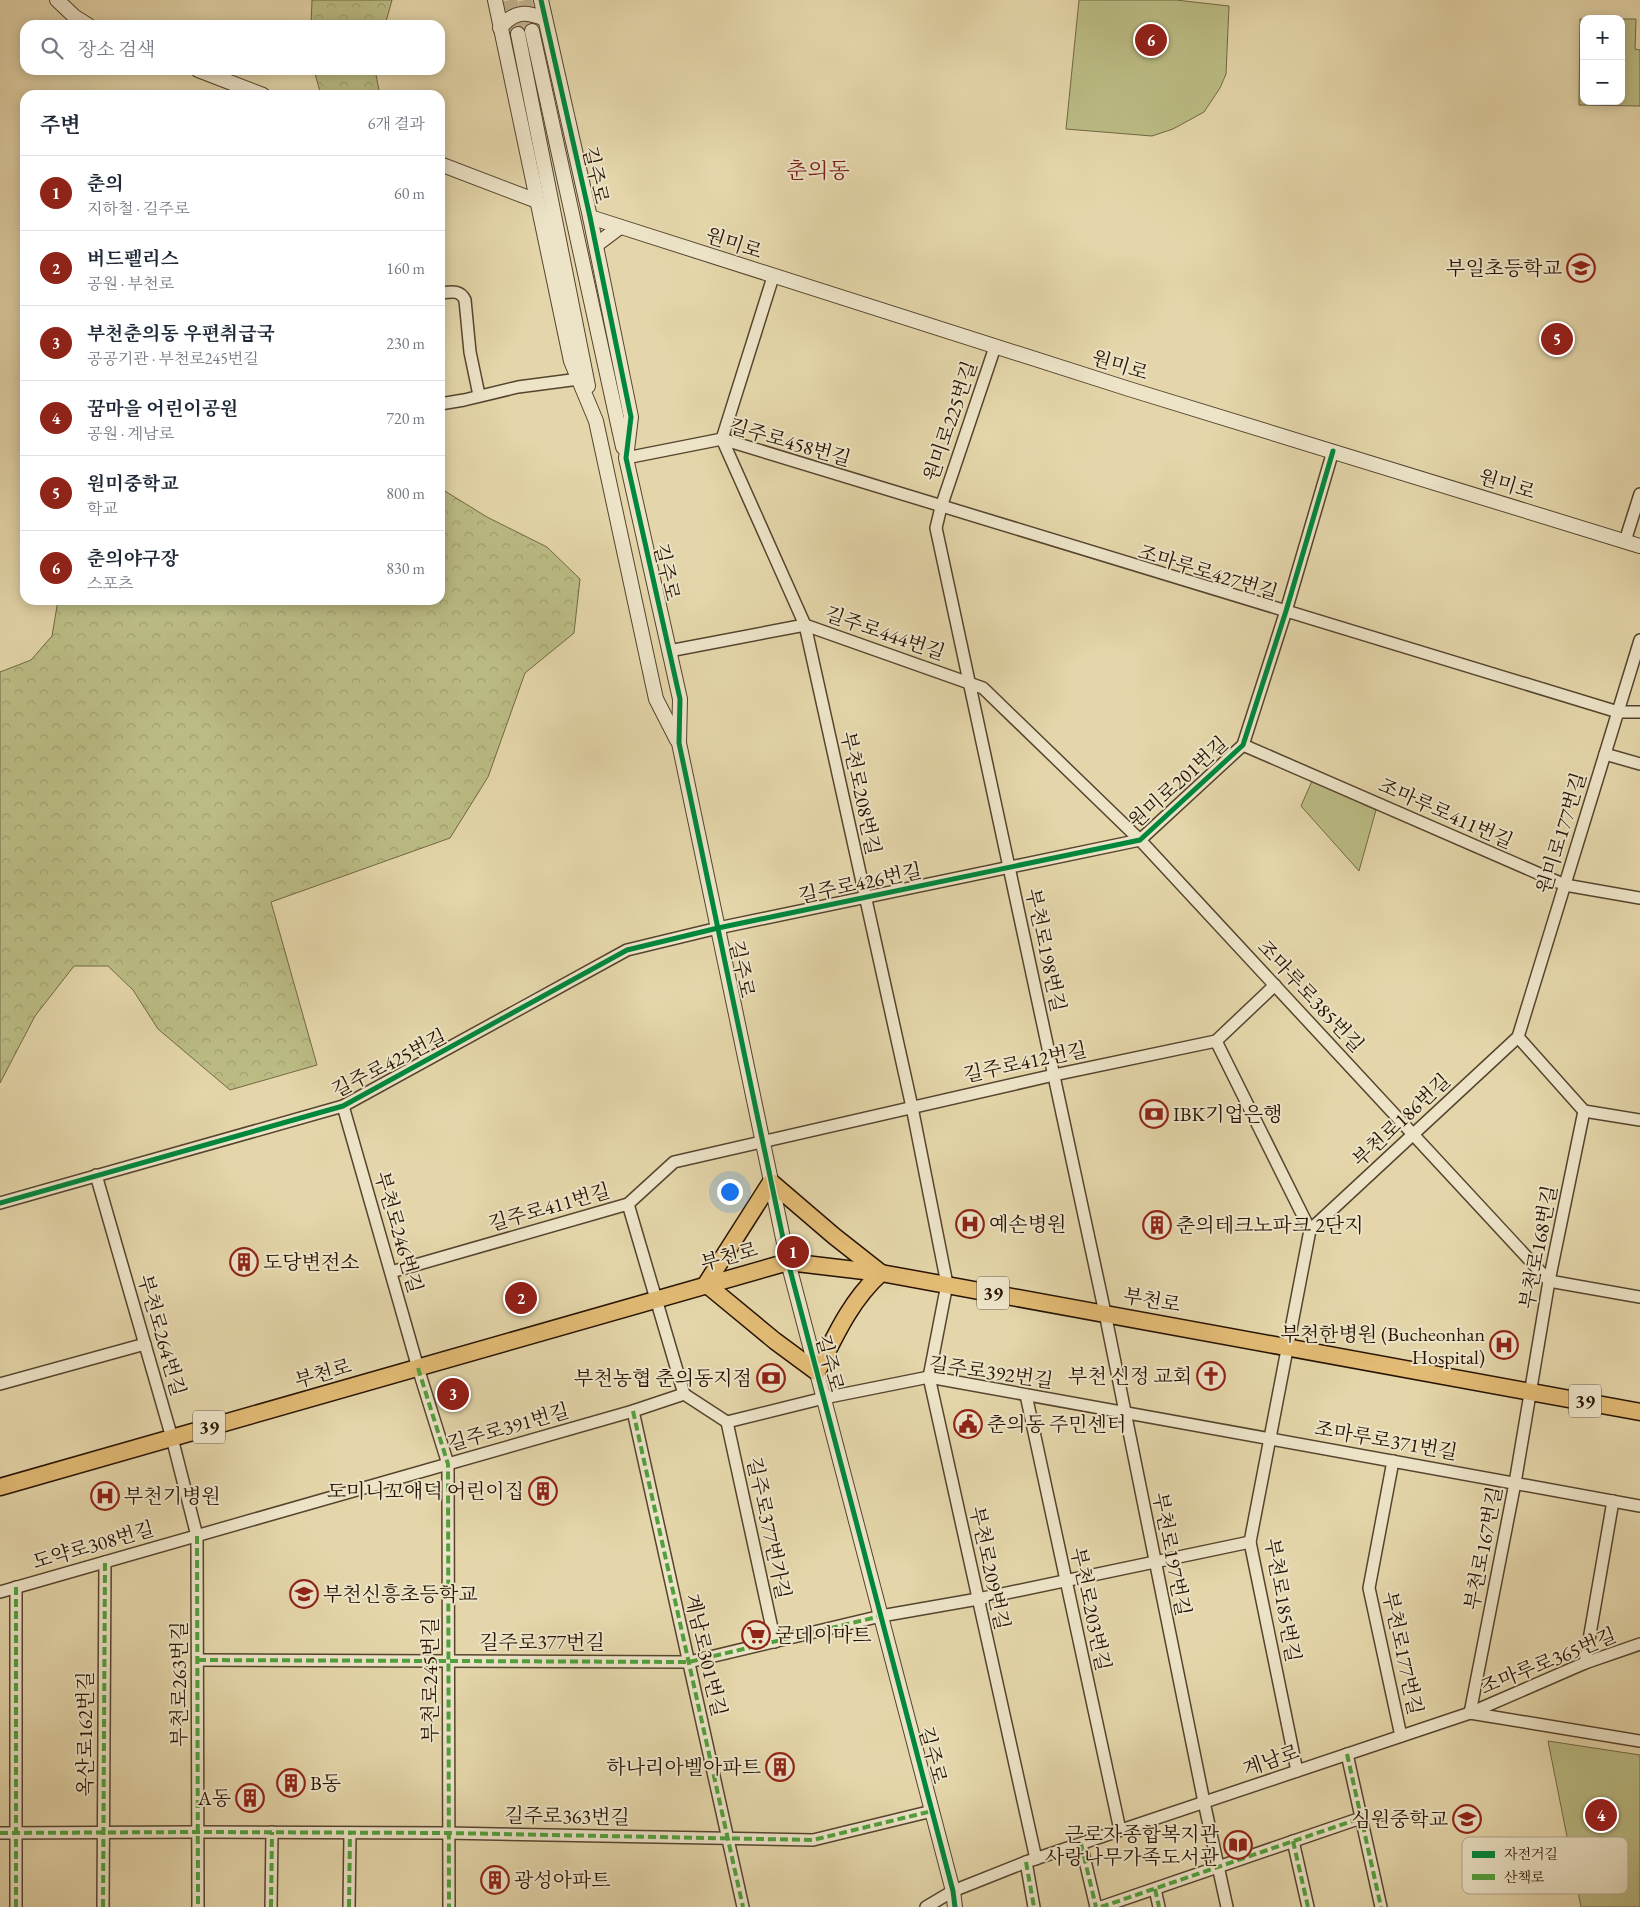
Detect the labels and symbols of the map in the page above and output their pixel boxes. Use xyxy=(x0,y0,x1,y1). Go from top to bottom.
pin: 6 xyxy=(1135,21,1167,59)
street label: 길주로 xyxy=(577,144,615,206)
district label: 춘의동 xyxy=(786,156,850,185)
street label: 원미로 xyxy=(702,222,766,264)
school or university icon: 부일초등학교 xyxy=(1566,253,1596,283)
place label: 부일초등학교 xyxy=(1446,255,1563,281)
pin: 5 xyxy=(1541,320,1573,358)
street label: 원미로 xyxy=(1088,344,1152,386)
street label: 원미로225번길 xyxy=(917,357,983,485)
street label: 길주로458번길 xyxy=(726,412,854,472)
street label: 원미로 xyxy=(1475,463,1539,505)
street label: 조마루로427번길 xyxy=(1135,538,1281,606)
street label: 길주로 xyxy=(648,541,686,603)
street label: 길주로444번길 xyxy=(821,600,949,666)
street label: 부천로208번길 xyxy=(835,729,887,857)
street label: 원미로201번길 xyxy=(1123,730,1233,834)
street label: 원미로177번길 xyxy=(1530,769,1592,897)
street label: 조마루로411번길 xyxy=(1375,772,1517,854)
street label: 길주로426번길 xyxy=(796,857,924,909)
street label: 부천로198번길 xyxy=(1020,886,1072,1014)
street label: 조마루로385번길 xyxy=(1252,934,1370,1058)
street label: 길주로 xyxy=(723,938,761,1000)
street label: 길주로425번길 xyxy=(327,1023,451,1103)
street label: 길주로412번길 xyxy=(961,1036,1089,1088)
street label: 부천로186번길 xyxy=(1346,1068,1456,1172)
bank icon: IBK기업은행 xyxy=(1139,1099,1169,1129)
place label: IBK기업은행 xyxy=(1173,1101,1282,1127)
street label: 부천로246번길 xyxy=(369,1168,429,1296)
street label: 길주로411번길 xyxy=(485,1177,613,1237)
your location xyxy=(717,1179,743,1205)
street label: 부천로168번길 xyxy=(1513,1183,1563,1311)
hospital icon: 예손병원 xyxy=(955,1209,985,1239)
building icon: 춘의테크노파크 2단지 xyxy=(1142,1210,1172,1240)
place label: 예손병원 xyxy=(989,1211,1066,1237)
place label: 춘의테크노파크 2단지 xyxy=(1176,1212,1363,1238)
pin: 1 xyxy=(777,1233,809,1271)
street label: 부천로 xyxy=(698,1236,760,1276)
building icon: 도당변전소 xyxy=(229,1247,259,1277)
place label: 도당변전소 xyxy=(263,1249,360,1275)
street label: 부천로264번길 xyxy=(132,1271,192,1399)
road number: 39 xyxy=(977,1276,1009,1310)
pin: 2 xyxy=(505,1279,537,1317)
street label: 부천로 xyxy=(1121,1282,1183,1318)
place label: 부천한병원 (Bucheonhan Hospital) xyxy=(1280,1321,1485,1370)
hospital icon: 부천한병원 (Bucheonhan Hospital) xyxy=(1489,1330,1519,1360)
street label: 길주로 xyxy=(810,1332,850,1394)
street label: 길주로392번길 xyxy=(927,1350,1055,1394)
street label: 부천로 xyxy=(292,1353,354,1393)
church icon: 부천 신정 교회 xyxy=(1196,1361,1226,1391)
bank icon: 부천농협 춘의동지점 xyxy=(756,1363,786,1393)
place label: 부천 신정 교회 xyxy=(1068,1363,1192,1389)
place label: 부천농협 춘의동지점 xyxy=(574,1365,752,1391)
pin: 3 xyxy=(437,1375,469,1413)
road number: 39 xyxy=(1569,1384,1601,1418)
street label: 길주로391번길 xyxy=(444,1397,572,1457)
public building icon: 춘의동 주민센터 xyxy=(953,1409,983,1439)
road number: 39 xyxy=(193,1410,225,1444)
place label: 춘의동 주민센터 xyxy=(987,1411,1126,1437)
street label: 조마루로371번길 xyxy=(1312,1415,1460,1465)
street label: 길주로377번가길 xyxy=(741,1455,797,1601)
building icon: 도미니꼬애덕 어린이집 xyxy=(528,1476,558,1506)
place label: 도미니꼬애덕 어린이집 xyxy=(327,1478,524,1504)
hospital icon: 부천기병원 xyxy=(90,1481,120,1511)
place label: 부천기병원 xyxy=(124,1483,221,1509)
street label: 부천로167번길 xyxy=(1458,1484,1508,1612)
street label: 부천로197번길 xyxy=(1147,1490,1197,1618)
street label: 부천로209번길 xyxy=(964,1504,1016,1632)
street label: 도약로308번길 xyxy=(29,1515,157,1575)
street label: 부천로185번길 xyxy=(1259,1536,1307,1664)
street label: 부천로203번길 xyxy=(1065,1545,1117,1673)
school or university icon: 부천신흥초등학교 xyxy=(289,1579,319,1609)
place label: 부천신흥초등학교 xyxy=(323,1581,478,1607)
street label: 부천로177번길 xyxy=(1377,1589,1429,1717)
street label: 계남로301번길 xyxy=(679,1591,733,1719)
street label: 부천로245번길 xyxy=(417,1617,443,1743)
supermarket icon: 굳데이마트 xyxy=(741,1620,771,1650)
street label: 부천로263번길 xyxy=(166,1621,192,1747)
place label: 굳데이마트 xyxy=(775,1622,872,1648)
street label: 조마루로365번길 xyxy=(1476,1622,1620,1700)
street label: 길주로377번길 xyxy=(479,1629,605,1655)
street label: 옥산로162번길 xyxy=(72,1671,98,1797)
street label: 길주로 xyxy=(913,1724,953,1786)
street label: 계남로 xyxy=(1239,1738,1303,1782)
building icon: 하나리아벨아파트 xyxy=(765,1752,795,1782)
place label: 하나리아벨아파트 xyxy=(606,1754,761,1780)
building icon: B동 xyxy=(276,1768,306,1798)
place label: B동 xyxy=(310,1770,341,1796)
building icon: A동 xyxy=(235,1783,265,1813)
place label: A동 xyxy=(197,1785,231,1811)
pin: 4 xyxy=(1585,1796,1617,1834)
street label: 길주로363번길 xyxy=(504,1802,630,1830)
school or university icon: 심원중학교 xyxy=(1452,1804,1482,1834)
place label: 심원중학교 xyxy=(1351,1806,1449,1832)
place label: 근로자종합복지관 사랑나무가족도서관 xyxy=(1045,1821,1220,1870)
library icon: 근로자종합복지관 사랑나무가족도서관 xyxy=(1223,1830,1253,1860)
legend xyxy=(1462,1837,1628,1894)
text: 자전거길 xyxy=(1504,1845,1558,1863)
building icon: 광성아파트 xyxy=(480,1865,510,1895)
place label: 광성아파트 xyxy=(514,1867,611,1893)
text: 산책로 xyxy=(1504,1868,1545,1886)

